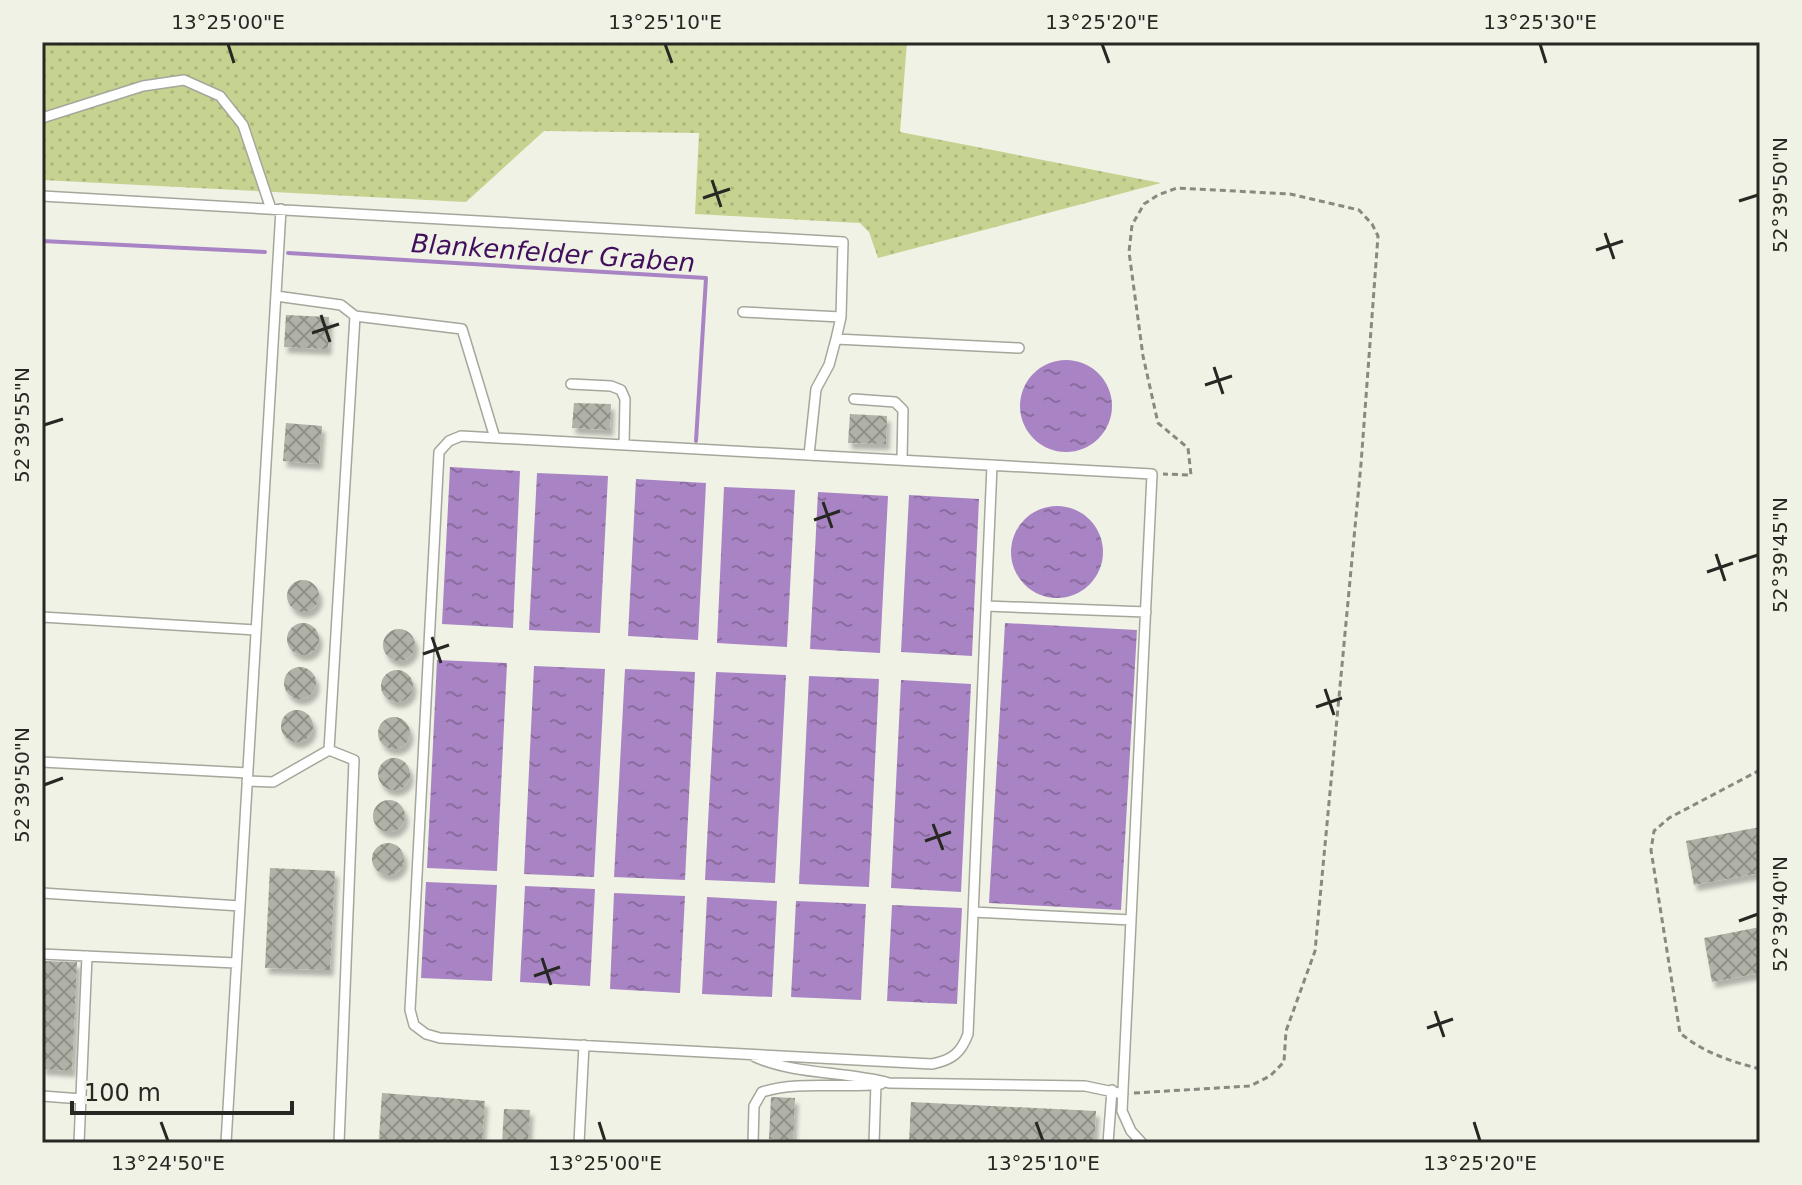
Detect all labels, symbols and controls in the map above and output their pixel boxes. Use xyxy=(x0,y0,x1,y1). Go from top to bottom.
text: 13°25'00"E xyxy=(171,10,285,34)
text: 13°25'10"E xyxy=(608,10,722,34)
text: 13°25'20"E xyxy=(1045,10,1159,34)
text: 13°25'30"E xyxy=(1483,10,1597,34)
text: 52°39'50"N xyxy=(1768,137,1792,253)
water label: Blankenfelder Graben xyxy=(410,228,696,278)
text: 52°39'55"N xyxy=(10,367,34,483)
text: 52°39'45"N xyxy=(1768,497,1792,613)
text: 52°39'50"N xyxy=(10,727,34,843)
text: 52°39'40"N xyxy=(1768,856,1792,972)
scale bar xyxy=(72,1065,292,1115)
text: 100 m xyxy=(84,1079,161,1107)
text: 13°24'50"E xyxy=(111,1151,225,1175)
text: 13°25'00"E xyxy=(548,1151,662,1175)
text: 13°25'10"E xyxy=(986,1151,1100,1175)
text: 13°25'20"E xyxy=(1423,1151,1537,1175)

